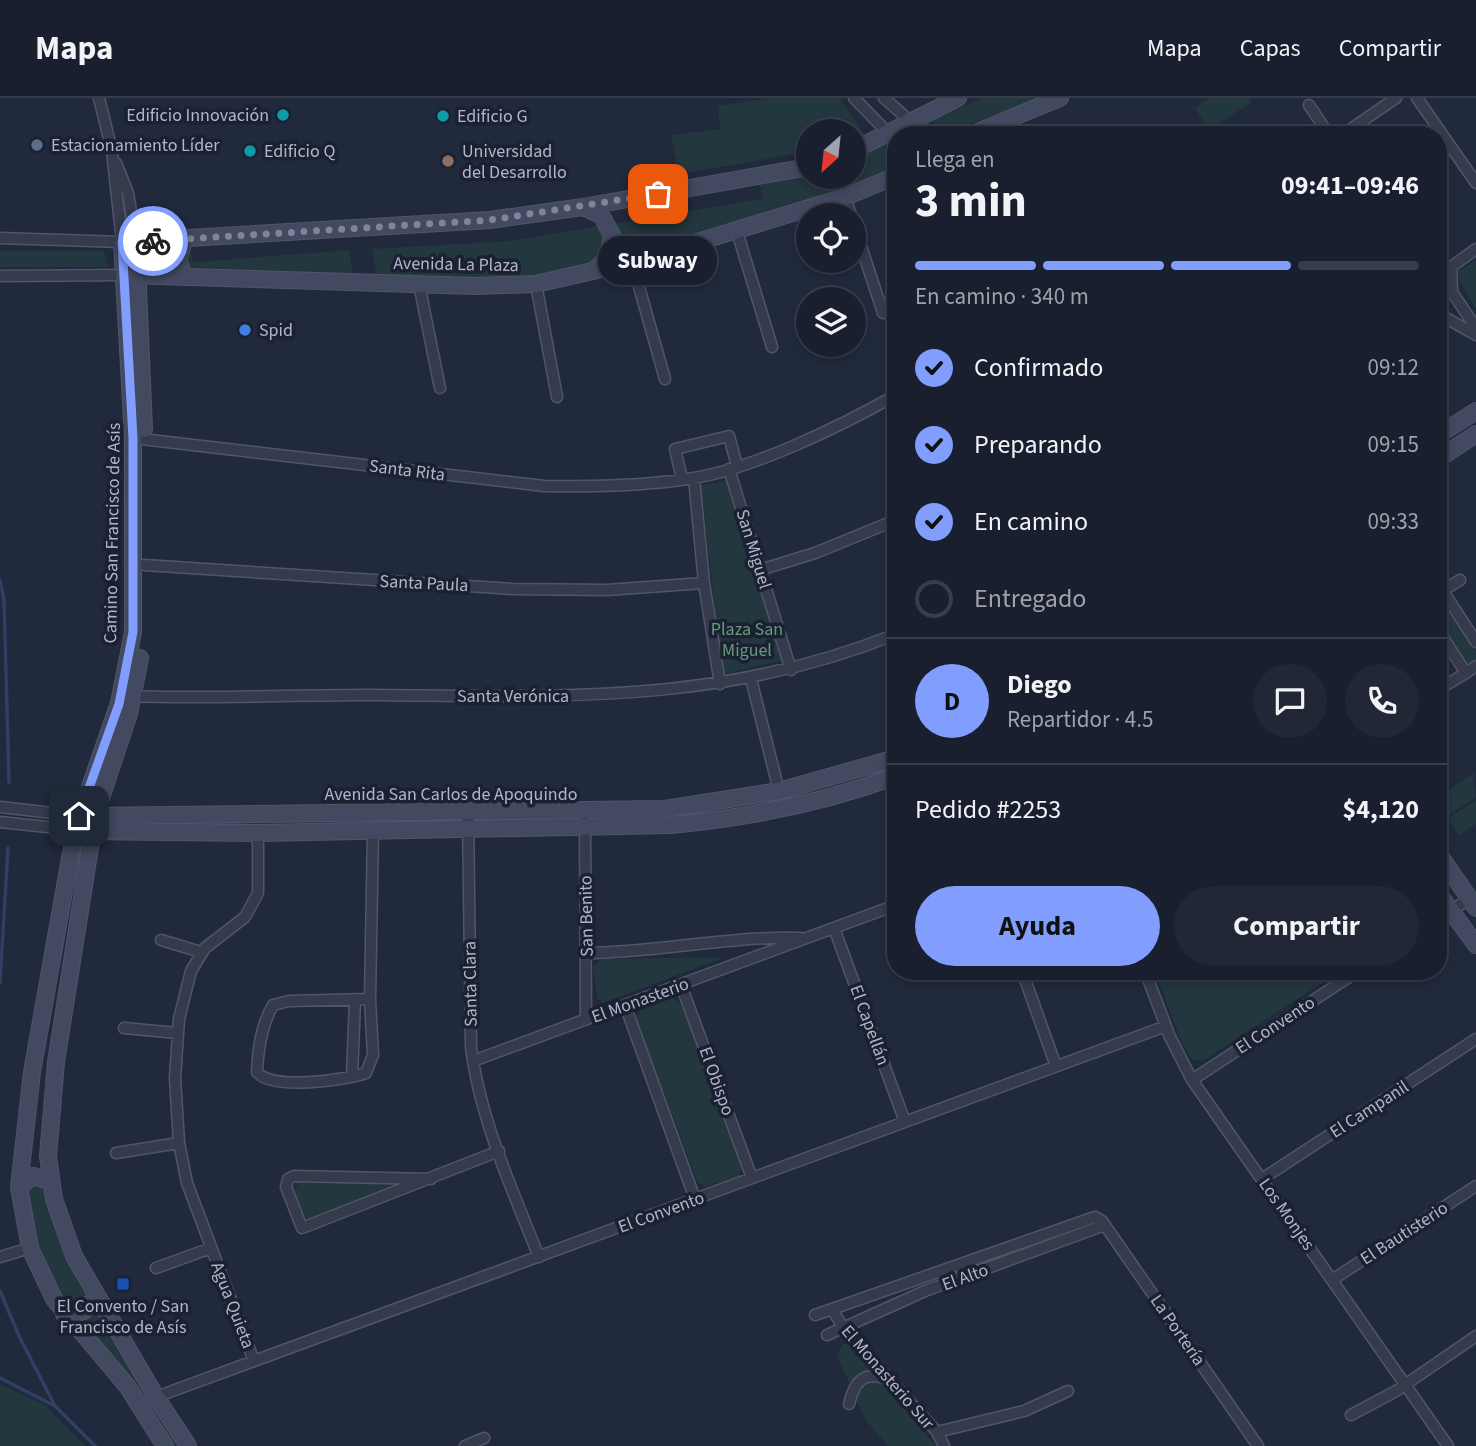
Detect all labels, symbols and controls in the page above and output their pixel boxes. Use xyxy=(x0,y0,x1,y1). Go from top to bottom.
text: Mapa xyxy=(35,25,113,72)
text: Mapa xyxy=(1147,31,1202,66)
text: Capas xyxy=(1240,31,1301,66)
text: Compartir xyxy=(1339,31,1441,66)
place label: Edificio Innovación xyxy=(126,103,269,128)
place label: Edificio G xyxy=(457,104,528,129)
marker: Edificio Innovación xyxy=(275,107,291,123)
marker: Edificio G xyxy=(435,108,451,124)
north arrow xyxy=(796,119,866,189)
map controls xyxy=(796,119,866,357)
place label: Estacionamiento Líder xyxy=(51,133,220,158)
marker: Estacionamiento Líder xyxy=(29,137,45,153)
place label: Edificio Q xyxy=(264,139,335,164)
place label: Universidad del Desarrollo xyxy=(462,139,567,185)
marker: Edificio Q xyxy=(242,143,258,159)
text: Llega en xyxy=(915,143,995,176)
marker: Universidad del Desarrollo xyxy=(440,153,456,169)
pin xyxy=(628,164,688,224)
text: 09:41–09:46 xyxy=(1281,167,1419,204)
text: 3 min xyxy=(915,169,1027,234)
icon: bag xyxy=(639,175,677,213)
button: locate xyxy=(796,203,866,273)
courier xyxy=(118,206,188,276)
icon: bike xyxy=(134,222,172,260)
callout: Subway xyxy=(598,236,718,285)
text: Subway xyxy=(617,244,698,277)
street label: Avenida La Plaza xyxy=(393,251,519,278)
text: En camino · 340 m xyxy=(915,280,1089,313)
button: layers xyxy=(796,287,866,357)
place label: Spid xyxy=(259,318,293,343)
marker: Spid xyxy=(237,322,253,338)
icon: check xyxy=(915,349,953,387)
text: Confirmado xyxy=(974,349,1103,386)
text: 09:12 xyxy=(1368,351,1419,384)
street label: Camino San Francisco de Asís xyxy=(98,422,127,644)
icon: check xyxy=(915,426,953,464)
text: Preparando xyxy=(974,426,1102,463)
text: 09:15 xyxy=(1368,428,1419,461)
street label: Santa Rita xyxy=(368,453,446,488)
icon: check xyxy=(915,503,953,541)
text: En camino xyxy=(974,503,1088,540)
text: 09:33 xyxy=(1368,505,1419,538)
street label: San Miguel xyxy=(730,506,777,592)
street label: Santa Paula xyxy=(379,569,469,598)
text: Entregado xyxy=(974,580,1086,617)
park label: Plaza San Miguel xyxy=(711,617,783,663)
button: chat xyxy=(1253,664,1327,738)
button: phone xyxy=(1345,664,1419,738)
text: Diego xyxy=(1007,666,1072,703)
text: D xyxy=(944,683,960,720)
street label: Santa Verónica xyxy=(457,684,569,709)
text: Repartidor · 4.5 xyxy=(1007,703,1153,736)
street label: Avenida San Carlos de Apoquindo xyxy=(325,782,577,807)
pin xyxy=(49,786,109,846)
text: Pedido #2253 xyxy=(915,791,1061,828)
text: $4,120 xyxy=(1343,791,1419,828)
icon: home xyxy=(60,797,98,835)
street label: San Benito xyxy=(573,875,600,957)
button: Ayuda xyxy=(915,886,1160,966)
button: Compartir xyxy=(1174,886,1419,966)
street label: Santa Clara xyxy=(457,941,484,1027)
street label: El Monasterio xyxy=(588,971,692,1030)
street label: El Capellán xyxy=(843,981,896,1069)
street label: El Convento xyxy=(1231,990,1320,1060)
street label: El Obispo xyxy=(693,1043,740,1119)
street label: El Campanil xyxy=(1325,1075,1414,1144)
street label: Los Monjes xyxy=(1253,1173,1321,1255)
street label: El Convento xyxy=(614,1185,708,1240)
street label: El Bautisterio xyxy=(1356,1196,1453,1271)
street label: Agua Quieta xyxy=(205,1258,261,1352)
street label: El Alto xyxy=(939,1258,992,1297)
marker: El Convento / San Francisco de Asís xyxy=(115,1276,131,1292)
street label: La Portería xyxy=(1144,1290,1211,1371)
place label: El Convento / San Francisco de Asís xyxy=(57,1294,189,1340)
street label: El Monasterio Sur xyxy=(835,1320,941,1436)

